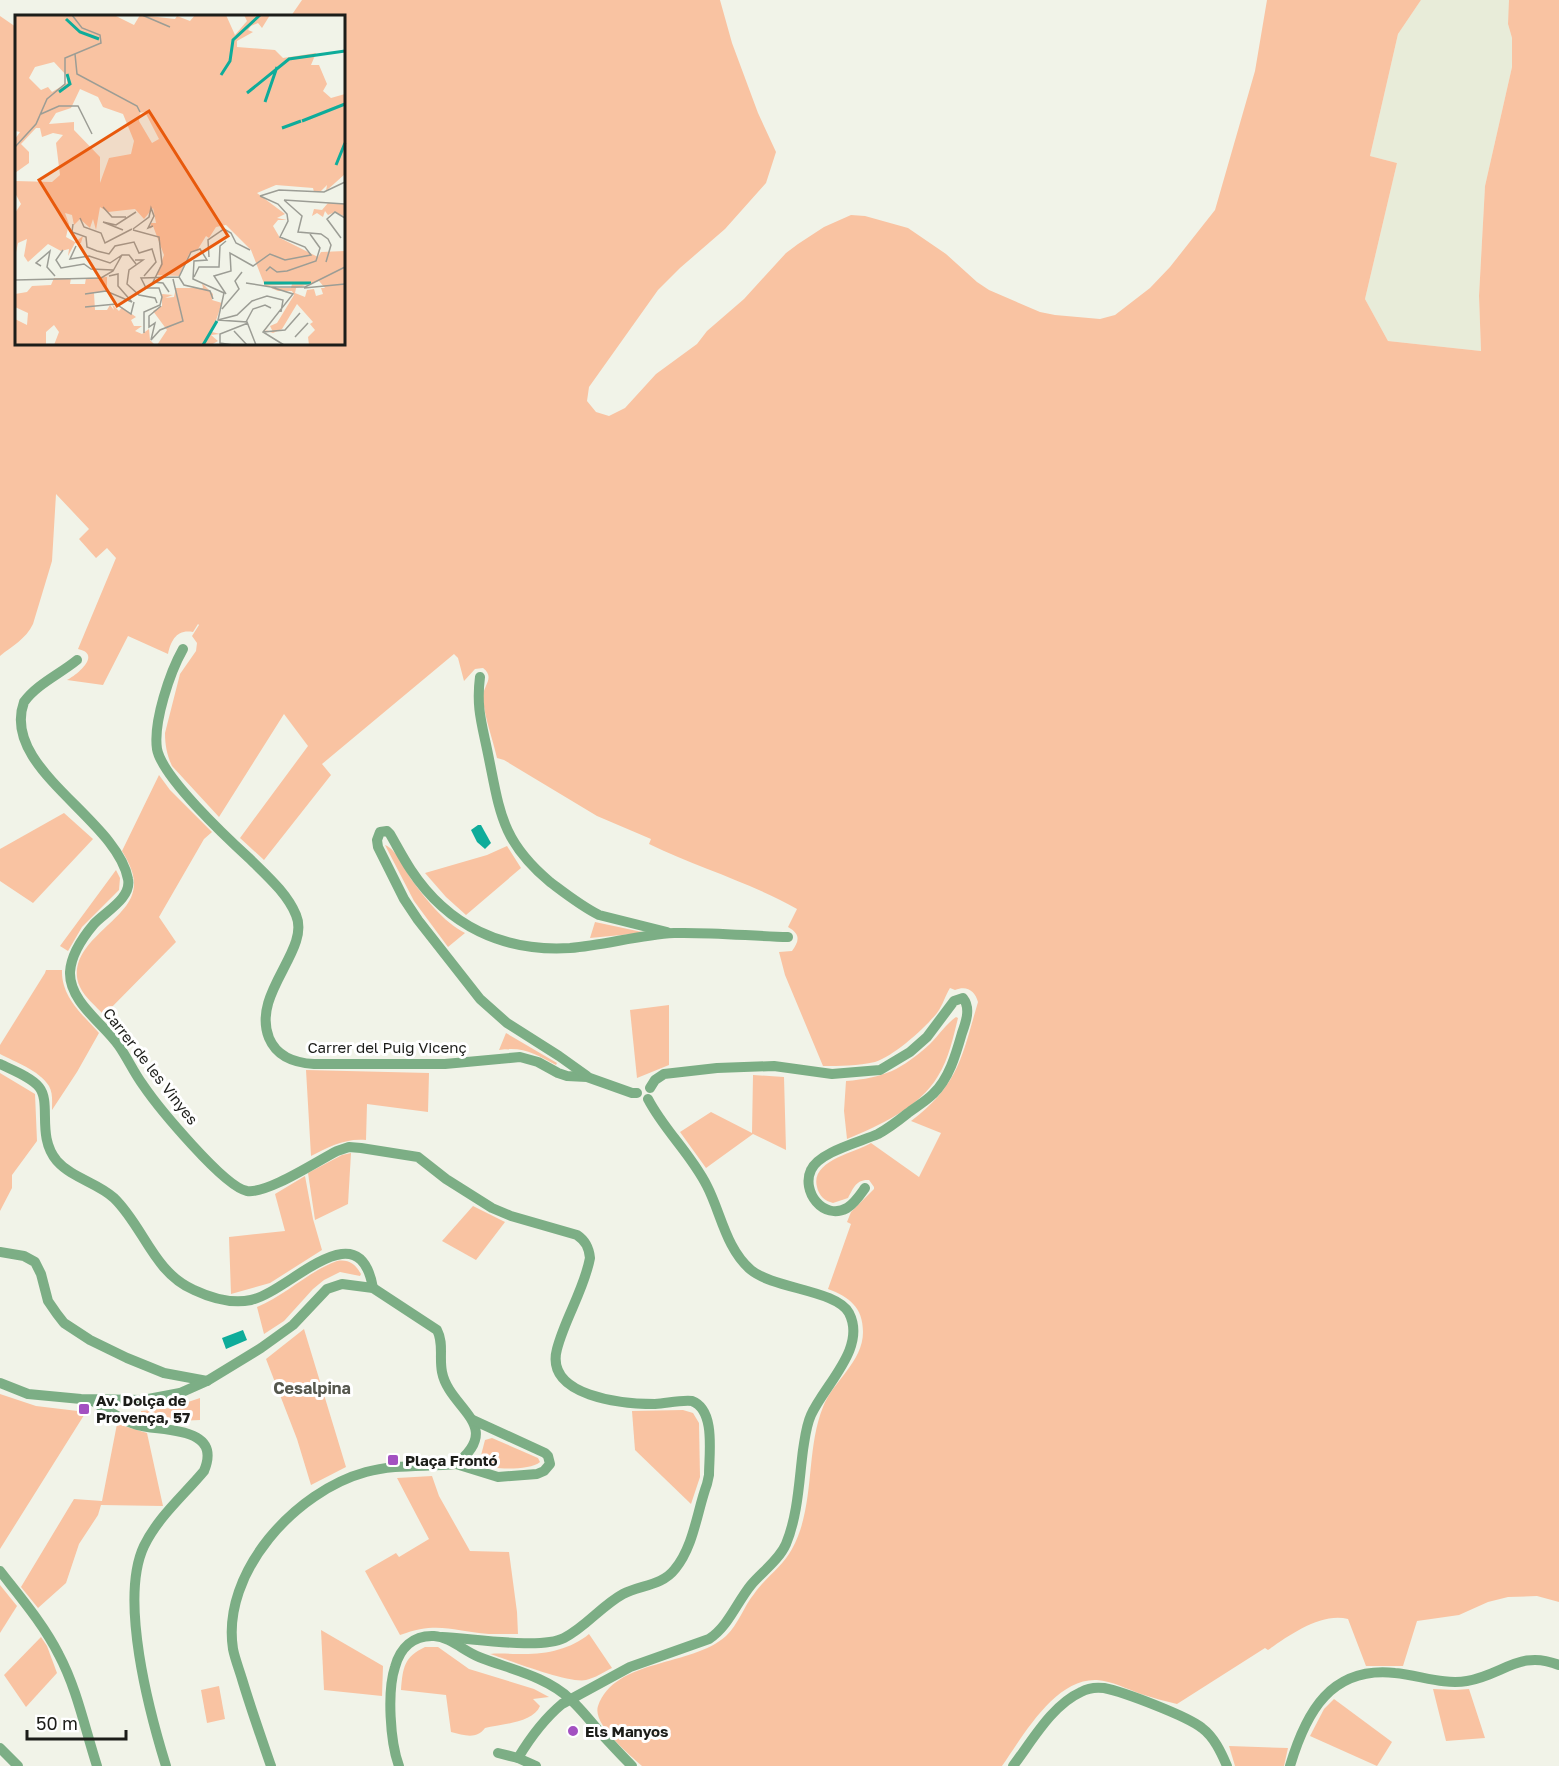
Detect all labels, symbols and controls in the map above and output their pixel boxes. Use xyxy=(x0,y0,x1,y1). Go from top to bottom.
inset map xyxy=(15,15,345,345)
street label: Carrer de les Vinyes xyxy=(100,1004,202,1128)
street label: Carrer del Puig Vicenç xyxy=(307,1038,467,1056)
district label: Cesalpina xyxy=(273,1378,351,1398)
place label: Av. Dolça de Provença, 57 xyxy=(96,1391,190,1426)
marker: Av. Dolça de Provença, 57 xyxy=(77,1402,91,1416)
place label: Plaça Frontó xyxy=(405,1451,497,1469)
marker: Plaça Frontó xyxy=(386,1453,400,1467)
scale bar xyxy=(27,1703,126,1741)
text: 50 m xyxy=(36,1712,78,1734)
place label: Els Manyos xyxy=(585,1722,669,1740)
marker: Els Manyos xyxy=(566,1724,580,1738)

